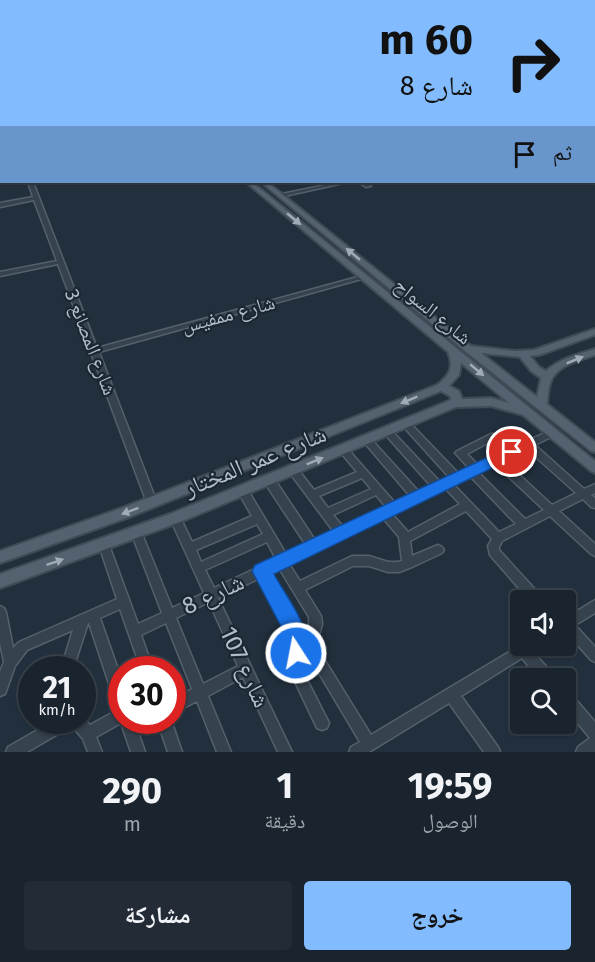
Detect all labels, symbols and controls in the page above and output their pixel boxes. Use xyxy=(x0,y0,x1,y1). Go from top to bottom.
text: 60 m xyxy=(379,15,473,65)
icon: right xyxy=(494,24,572,102)
text: شارع 8 xyxy=(400,70,473,102)
icon: arrive xyxy=(508,138,541,171)
text: ثم xyxy=(553,139,572,166)
one-way arrow xyxy=(286,212,301,225)
one-way arrow xyxy=(346,248,361,261)
street label: شارع السواح xyxy=(389,273,476,350)
street label: شارع المصانع 3 xyxy=(59,286,122,399)
street label: شارع ممفيس xyxy=(179,290,278,339)
one-way arrow xyxy=(567,355,585,365)
one-way arrow xyxy=(469,363,484,376)
one-way arrow xyxy=(400,396,418,405)
street label: شارع عمر المختار xyxy=(179,420,331,504)
pin xyxy=(486,426,537,477)
icon: arrive xyxy=(495,435,528,468)
one-way arrow xyxy=(306,456,324,465)
one-way arrow xyxy=(121,506,139,516)
one-way arrow xyxy=(46,556,64,566)
street label: شارع 8 xyxy=(178,568,249,621)
map controls xyxy=(510,590,576,734)
button: sound xyxy=(510,590,576,656)
position arrow xyxy=(264,621,328,685)
street label: شارع 107 xyxy=(213,622,276,712)
speed limit sign: 30 xyxy=(108,656,186,734)
button: search xyxy=(510,668,576,734)
text: 21 xyxy=(43,670,71,706)
text: km/h xyxy=(38,701,76,719)
text: 1 xyxy=(277,764,293,808)
text: 19:59 xyxy=(408,764,492,808)
text: 290 xyxy=(103,769,162,813)
text: دقيقة xyxy=(265,809,305,833)
text: الوصول xyxy=(422,809,478,833)
text: m xyxy=(124,812,141,836)
button: مشاركة xyxy=(24,881,292,950)
button: خروج xyxy=(304,881,571,950)

